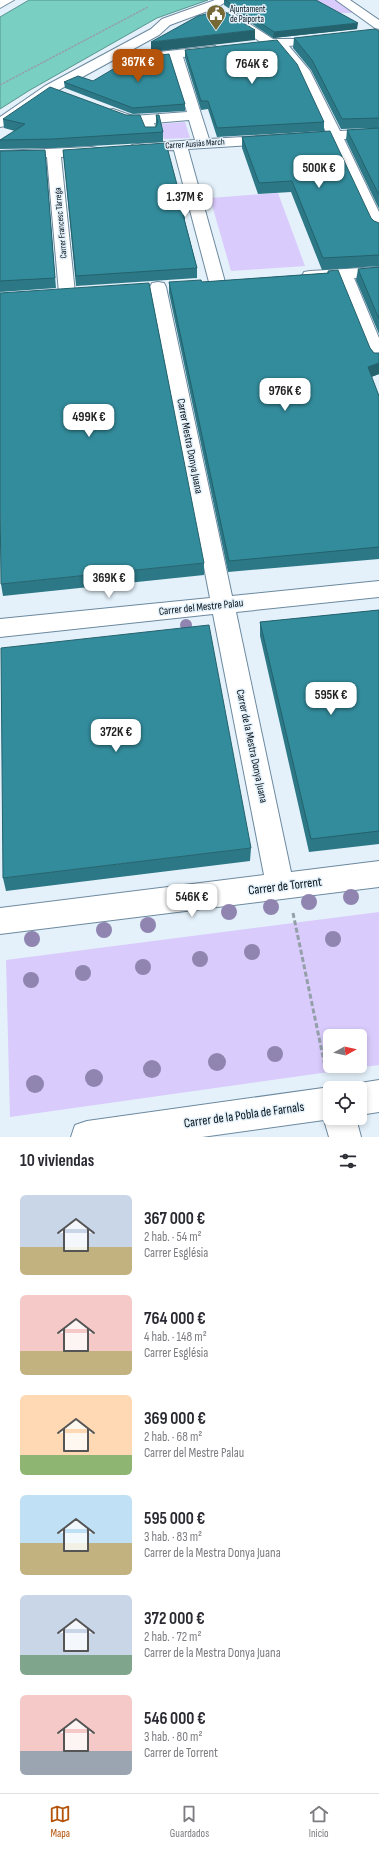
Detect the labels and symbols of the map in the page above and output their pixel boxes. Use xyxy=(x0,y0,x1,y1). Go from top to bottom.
public building icon: Ajuntament de Paiporta xyxy=(205,3,227,31)
place label: Ajuntament de Paiporta xyxy=(229,4,266,25)
pin: 367K € xyxy=(105,49,171,83)
pin: 764K € xyxy=(219,51,285,85)
street label: Carrer Ausiàs March xyxy=(165,136,225,152)
pin: 500K € xyxy=(286,155,352,189)
pin: 1.37M € xyxy=(148,184,222,218)
street label: Carrer Francesc Tàrrega xyxy=(52,187,70,259)
pin: 976K € xyxy=(252,378,318,412)
street label: Carrer Mestra Donya Juana xyxy=(174,397,206,495)
pin: 499K € xyxy=(56,404,122,438)
pin: 369K € xyxy=(76,565,142,599)
street label: Carrer del Mestre Palau xyxy=(158,596,244,618)
pin: 595K € xyxy=(298,682,364,716)
street label: Carrer de la Mestra Donya Juana xyxy=(234,688,270,804)
pin: 372K € xyxy=(83,719,149,753)
street label: Carrer de Torrent xyxy=(247,874,323,898)
pin: 546K € xyxy=(159,884,225,918)
north arrow xyxy=(323,1029,367,1073)
street label: Carrer de la Pobla de Farnals xyxy=(183,1099,305,1131)

